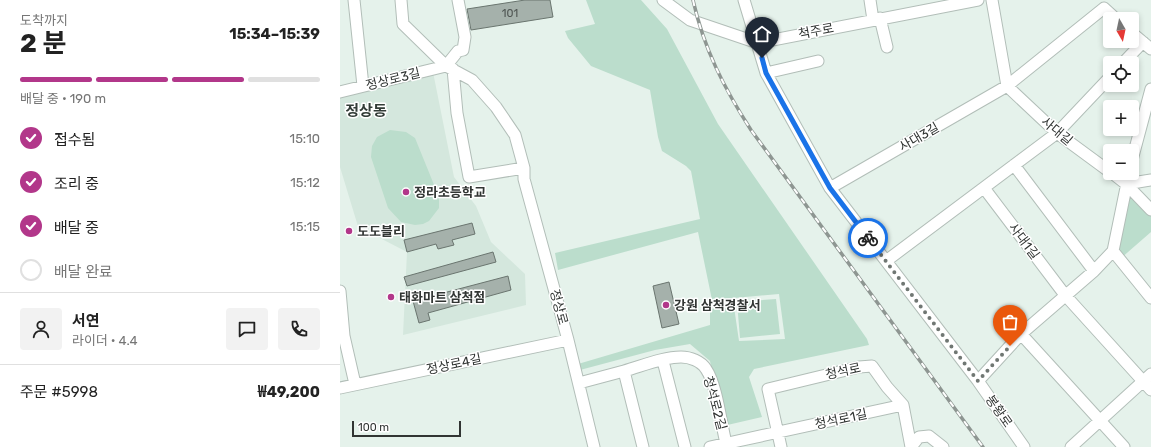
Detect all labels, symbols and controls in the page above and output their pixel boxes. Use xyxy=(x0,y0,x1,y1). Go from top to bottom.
house number: 101 xyxy=(502,7,518,20)
north arrow xyxy=(1103,12,1139,48)
map controls xyxy=(1103,12,1139,180)
text: 도착까지 xyxy=(20,13,68,28)
pin xyxy=(745,17,779,58)
street label: 척주로 xyxy=(797,20,835,42)
icon: home xyxy=(751,23,773,45)
text: 15:34–15:39 xyxy=(229,25,320,43)
text: 2 분 xyxy=(20,28,66,59)
button: locate xyxy=(1103,56,1139,92)
street label: 정상로3길 xyxy=(364,65,422,93)
text: 배달 중 · 190 m xyxy=(20,91,106,106)
button: + xyxy=(1103,100,1139,136)
district label: 정상동 xyxy=(345,102,387,120)
street label: 사대길 xyxy=(1038,114,1076,148)
street label: 사대3길 xyxy=(896,120,942,154)
icon: check xyxy=(20,127,42,149)
text: 접수됨 xyxy=(54,131,95,149)
text: 15:10 xyxy=(290,131,320,146)
button: − xyxy=(1103,144,1139,180)
icon: check xyxy=(20,171,42,193)
text: 조리 중 xyxy=(54,175,99,193)
text: 15:12 xyxy=(290,175,320,190)
place label: 정라초등학교 xyxy=(414,185,486,200)
marker: 정라초등학교 xyxy=(401,187,411,197)
icon: check xyxy=(20,215,42,237)
courier xyxy=(848,218,888,258)
text: 배달 중 xyxy=(54,219,99,237)
text: 15:15 xyxy=(290,219,320,234)
street label: 사대1길 xyxy=(1006,220,1042,262)
place label: 도도블리 xyxy=(357,224,405,239)
marker: 도도블리 xyxy=(344,226,354,236)
icon: bike xyxy=(857,227,879,249)
text: 배달 완료 xyxy=(54,263,113,281)
street label: 정상로 xyxy=(547,288,571,326)
place label: 태화마트 삼척점 xyxy=(399,290,486,305)
marker: 태화마트 삼척점 xyxy=(386,292,396,302)
place label: 강원 삼척경찰서 xyxy=(674,298,761,313)
marker: 강원 삼척경찰서 xyxy=(661,300,671,310)
pin xyxy=(993,305,1027,346)
button: person xyxy=(20,308,62,350)
button: chat xyxy=(226,308,268,350)
button: phone xyxy=(278,308,320,350)
icon: bag xyxy=(999,311,1021,333)
text: 서연 xyxy=(72,312,100,330)
text: 라이더 · 4.4 xyxy=(72,333,138,348)
street label: 정상로4길 xyxy=(425,351,483,377)
street label: 청석로 xyxy=(824,360,862,382)
street label: 청석로2길 xyxy=(701,374,729,432)
text: 주문 #5998 xyxy=(20,383,98,401)
text: ₩49,200 xyxy=(258,383,320,401)
street label: 봉황로 xyxy=(983,392,1015,430)
street label: 청석로1길 xyxy=(813,406,869,432)
scale bar xyxy=(352,419,461,438)
text: 100 m xyxy=(358,421,389,434)

